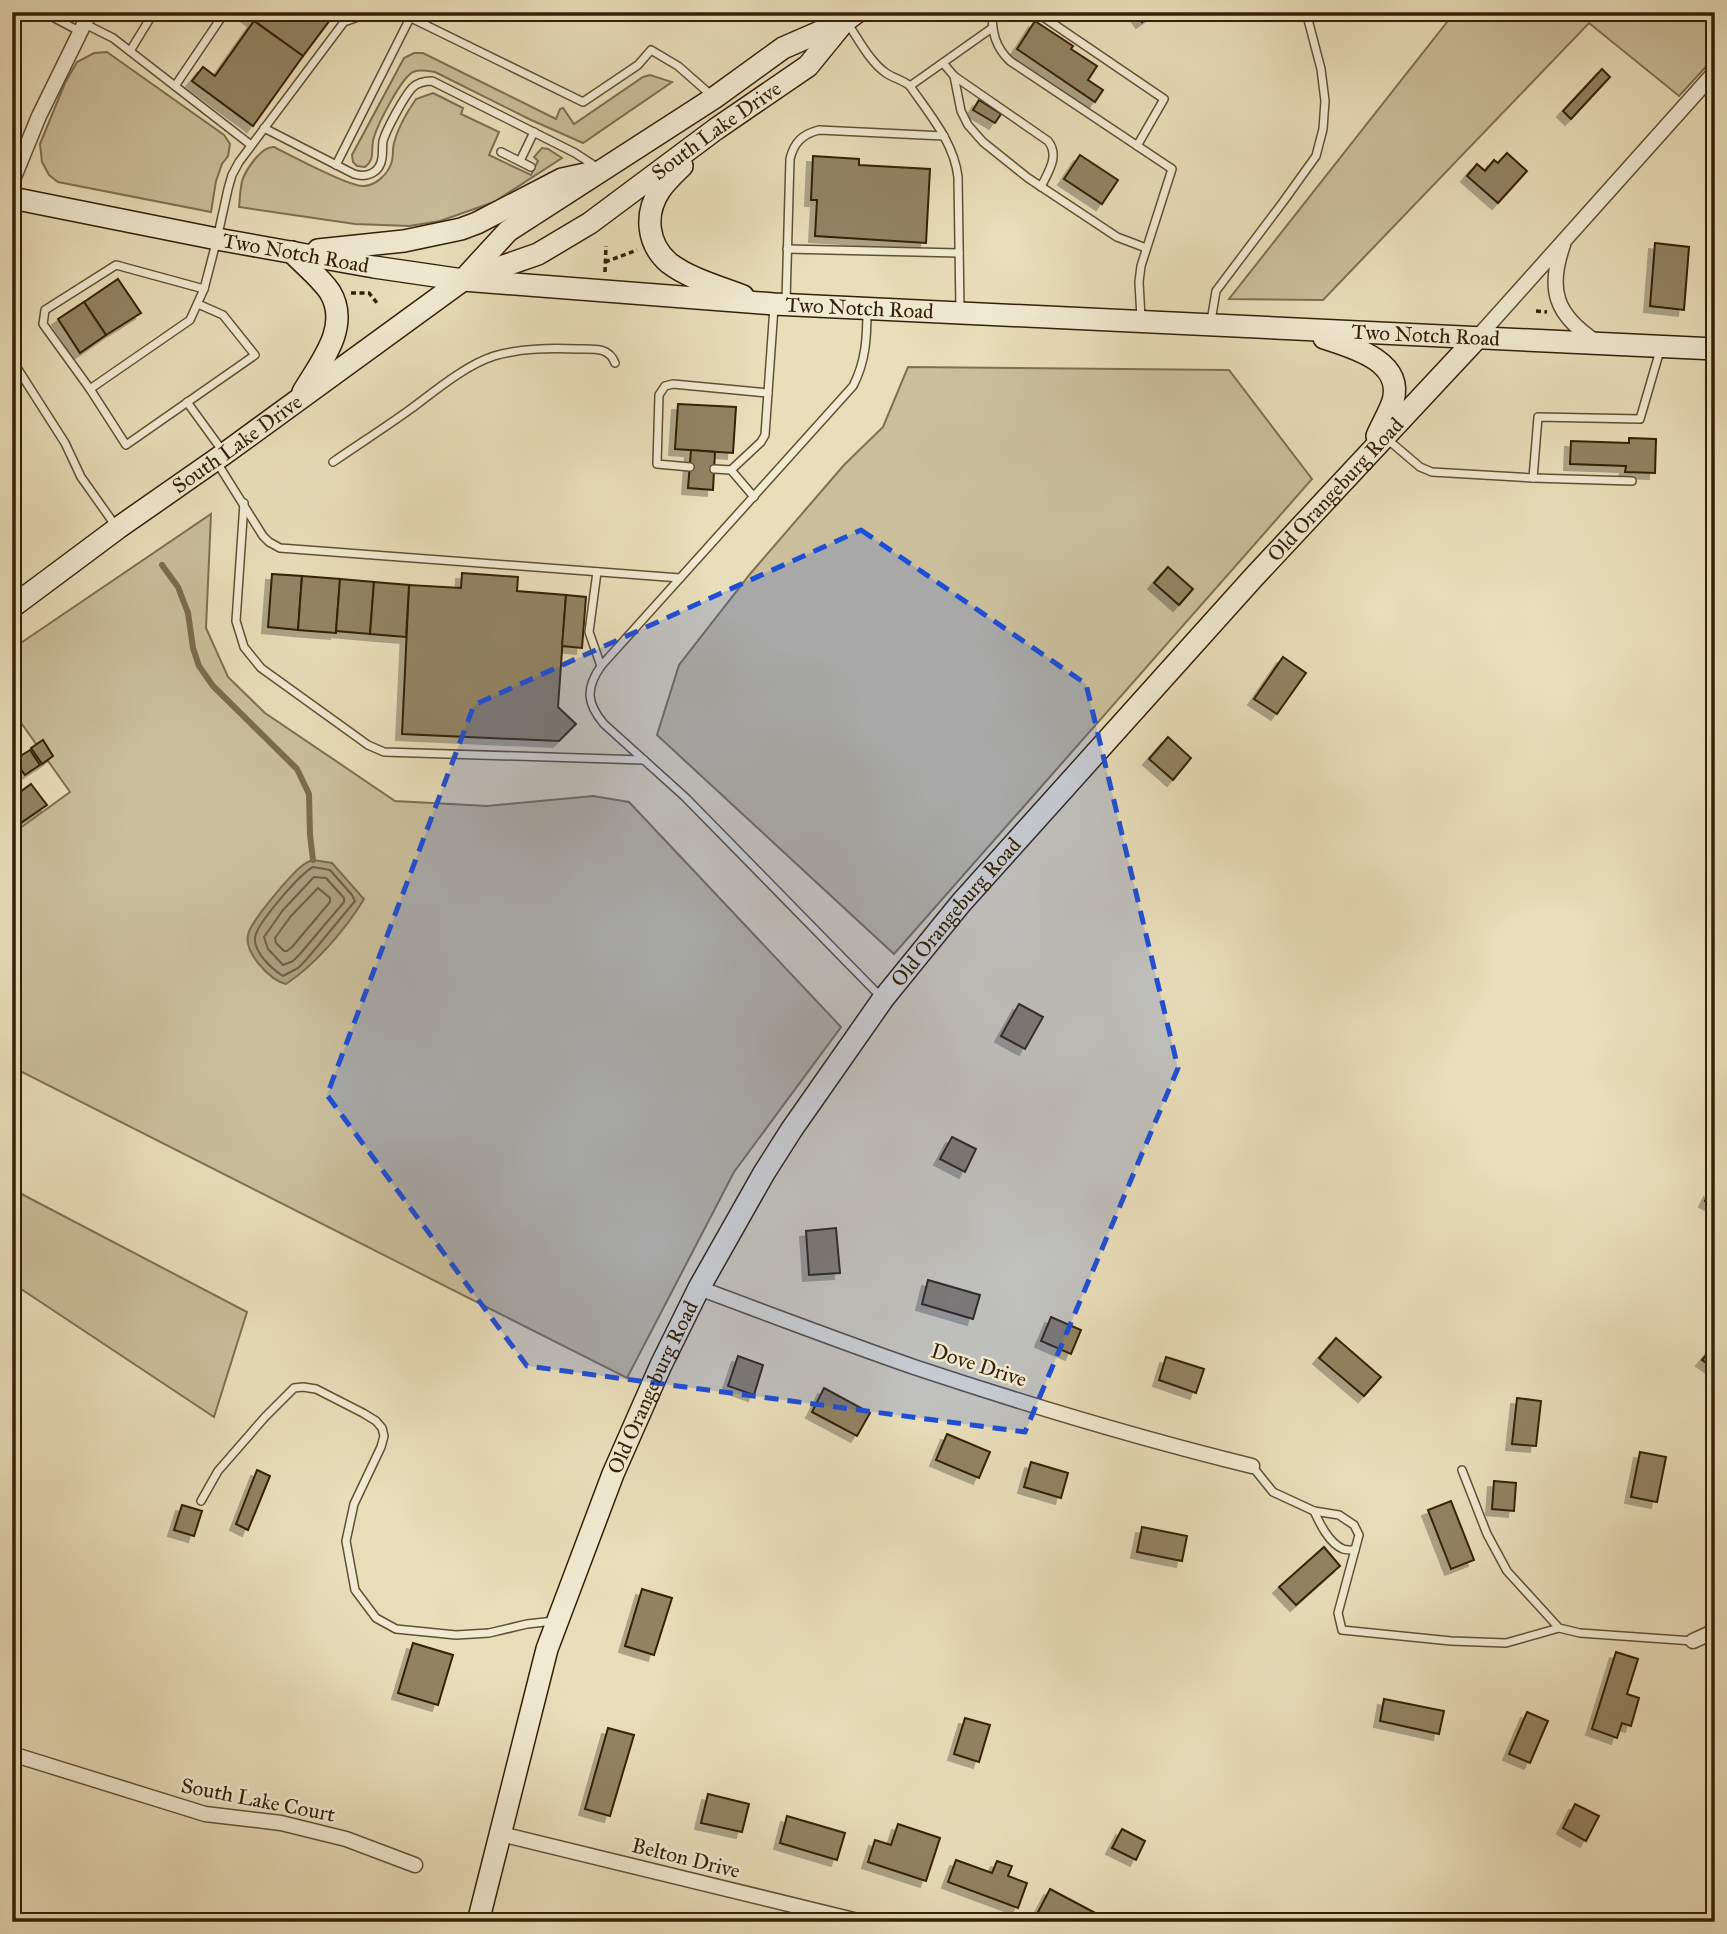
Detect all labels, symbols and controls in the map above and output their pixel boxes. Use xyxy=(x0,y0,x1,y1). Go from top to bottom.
street label: South Lake Drive xyxy=(646,75,786,186)
street label: Two Notch Road xyxy=(220,227,372,279)
street label: Two Notch Road xyxy=(785,292,935,325)
street label: Two Notch Road xyxy=(1351,319,1501,352)
street label: South Lake Drive xyxy=(167,388,307,499)
street label: Old Orangeburg Road xyxy=(1262,412,1409,567)
street label: Old Orangeburg Road xyxy=(885,832,1027,992)
street label: Old Orangeburg Road xyxy=(602,1296,704,1478)
street label: Dove Drive xyxy=(928,1337,1030,1393)
street label: South Lake Court xyxy=(179,1772,338,1828)
street label: Belton Drive xyxy=(629,1832,743,1884)

